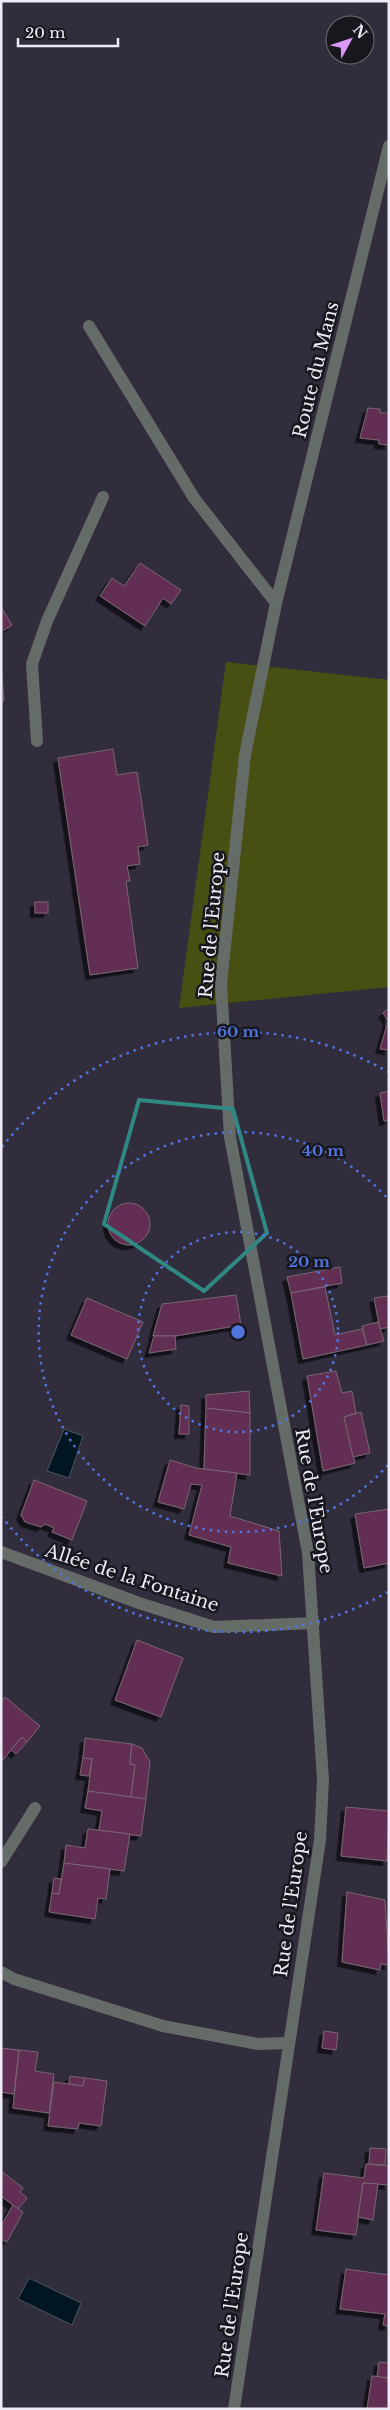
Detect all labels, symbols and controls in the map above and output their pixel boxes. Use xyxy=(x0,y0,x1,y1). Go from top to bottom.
scale bar xyxy=(18,15,118,47)
north arrow xyxy=(325,15,375,65)
text: N xyxy=(349,21,371,42)
text: 20 m xyxy=(25,23,65,42)
street label: Route du Mans xyxy=(288,300,344,440)
street label: Rue de l'Europe xyxy=(195,851,229,999)
text: 60 m xyxy=(217,1022,259,1041)
text: 40 m xyxy=(302,1141,344,1160)
text: 20 m xyxy=(288,1252,330,1271)
centre of rings xyxy=(229,1323,247,1341)
street label: Rue de l'Europe xyxy=(290,1427,338,1575)
street label: Allée de la Fontaine xyxy=(42,1539,221,1616)
street label: Rue de l'Europe xyxy=(270,1830,312,1978)
street label: Rue de l'Europe xyxy=(211,2231,253,2379)

